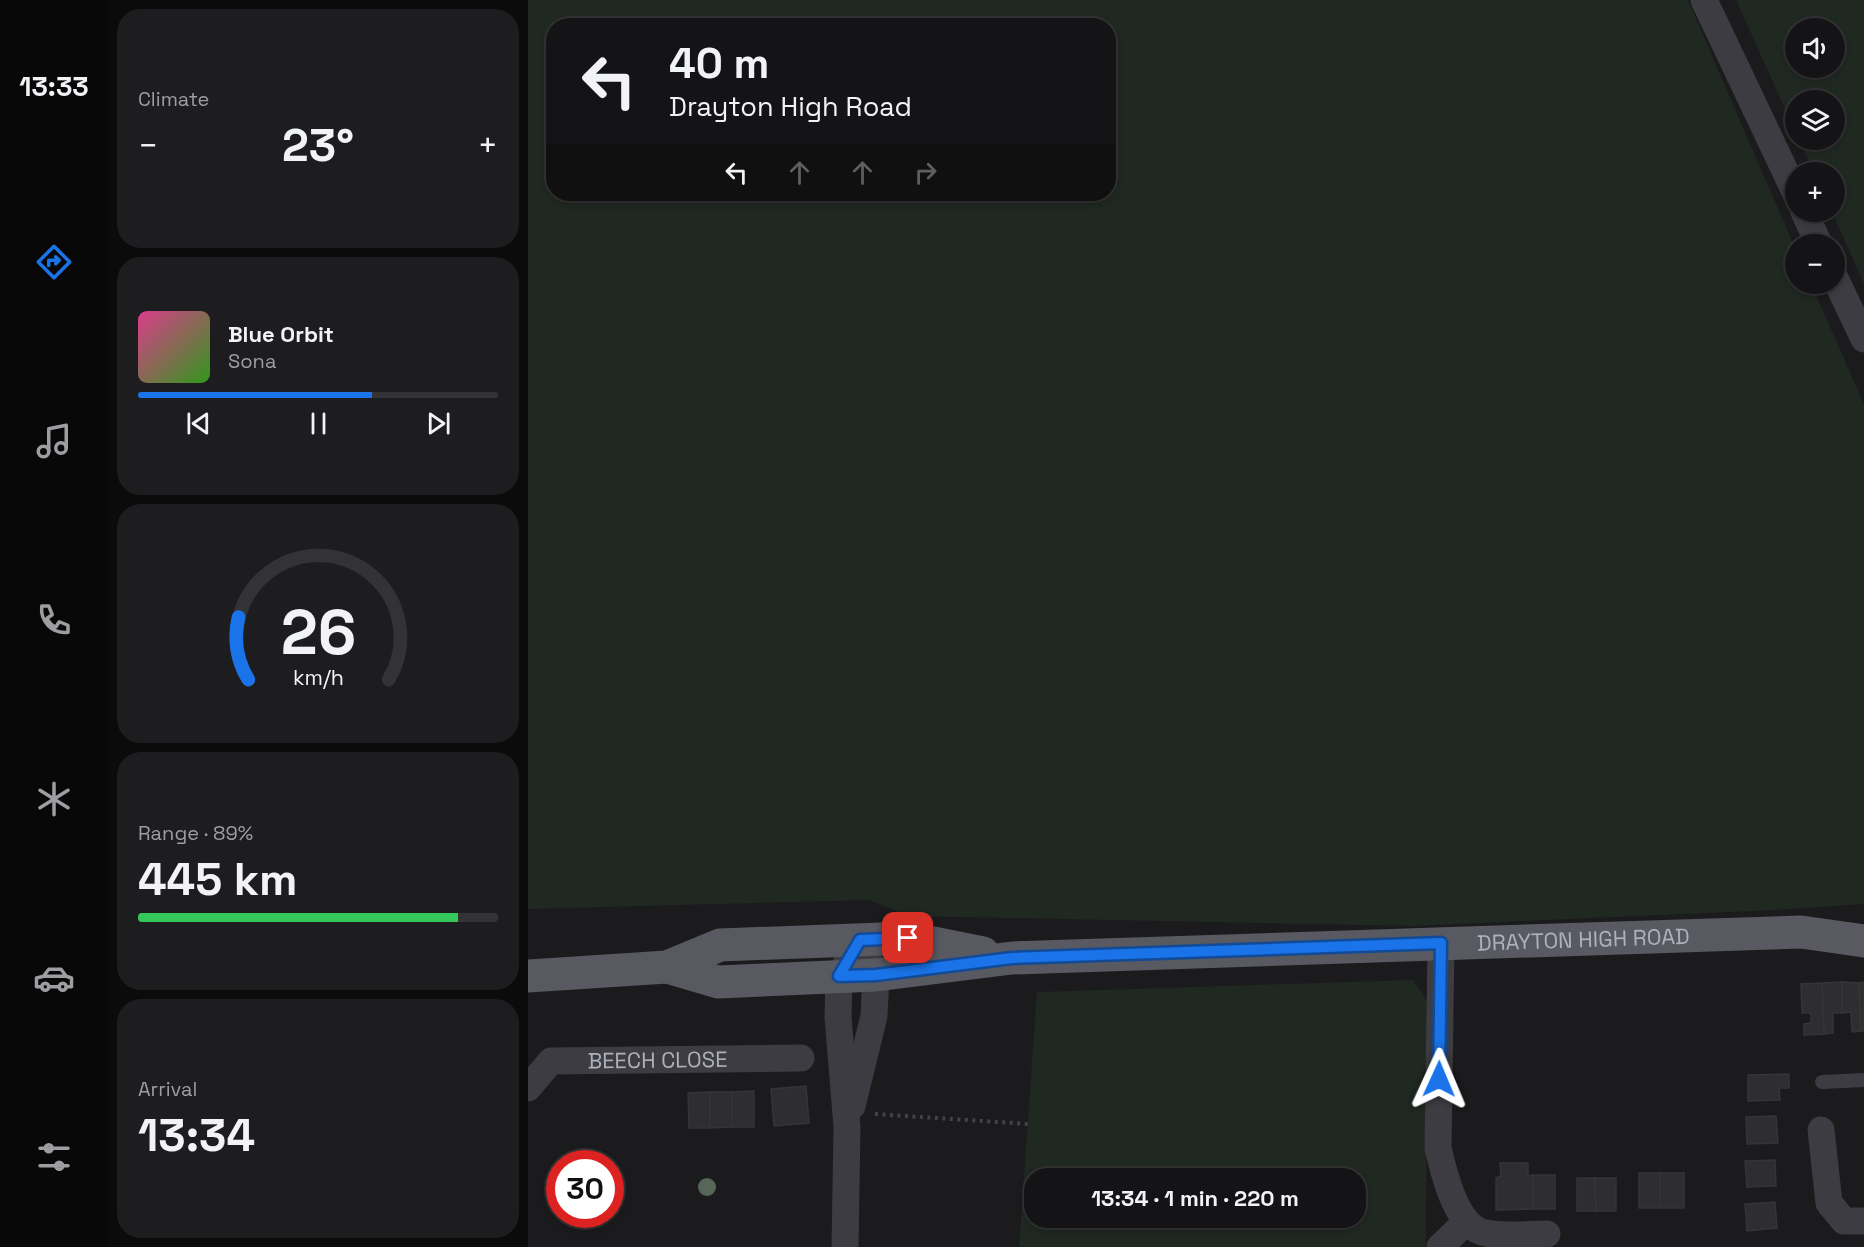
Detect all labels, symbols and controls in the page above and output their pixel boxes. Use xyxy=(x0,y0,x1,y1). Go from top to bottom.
map controls xyxy=(1785,18,1845,294)
button: sound xyxy=(1785,18,1845,78)
text: 40 m xyxy=(669,37,769,90)
icon: left xyxy=(570,42,648,120)
text: 13:33 xyxy=(19,69,89,104)
text: Climate xyxy=(138,86,209,112)
text: Drayton High Road xyxy=(669,89,912,124)
button: layers xyxy=(1785,90,1845,150)
text: 23° xyxy=(282,117,354,174)
text: − xyxy=(138,125,158,167)
text: + xyxy=(478,125,498,167)
icon: left xyxy=(720,156,753,189)
icon: ahead xyxy=(783,156,816,189)
icon: ahead xyxy=(846,156,879,189)
icon: right xyxy=(909,156,942,189)
button: + xyxy=(1785,162,1845,222)
button: − xyxy=(1785,234,1845,294)
icon: directions xyxy=(33,241,75,283)
text: Blue Orbit xyxy=(228,320,334,348)
text: Sona xyxy=(228,348,276,374)
icon: previous xyxy=(182,407,215,440)
icon: pause xyxy=(302,407,335,440)
icon: next xyxy=(422,407,455,440)
icon: music xyxy=(33,420,75,462)
text: 26 xyxy=(280,594,356,673)
icon: phone xyxy=(33,599,75,641)
text: km/h xyxy=(292,665,344,692)
icon: climate xyxy=(33,778,75,820)
text: Range · 89% xyxy=(138,820,253,846)
text: 445 km xyxy=(138,851,297,908)
pin xyxy=(882,912,933,963)
icon: arrive xyxy=(891,921,924,954)
street label: DRAYTON HIGH ROAD xyxy=(1477,922,1690,957)
icon: car xyxy=(33,957,75,999)
street label: BEECH CLOSE xyxy=(587,1045,728,1075)
position arrow xyxy=(1407,1047,1471,1111)
text: Arrival xyxy=(138,1076,197,1102)
text: 13:34 xyxy=(138,1107,255,1164)
icon: filters xyxy=(33,1136,75,1178)
speed limit sign: 30 xyxy=(546,1150,624,1228)
text: 13:34 · 1 min · 220 m xyxy=(1091,1184,1299,1212)

